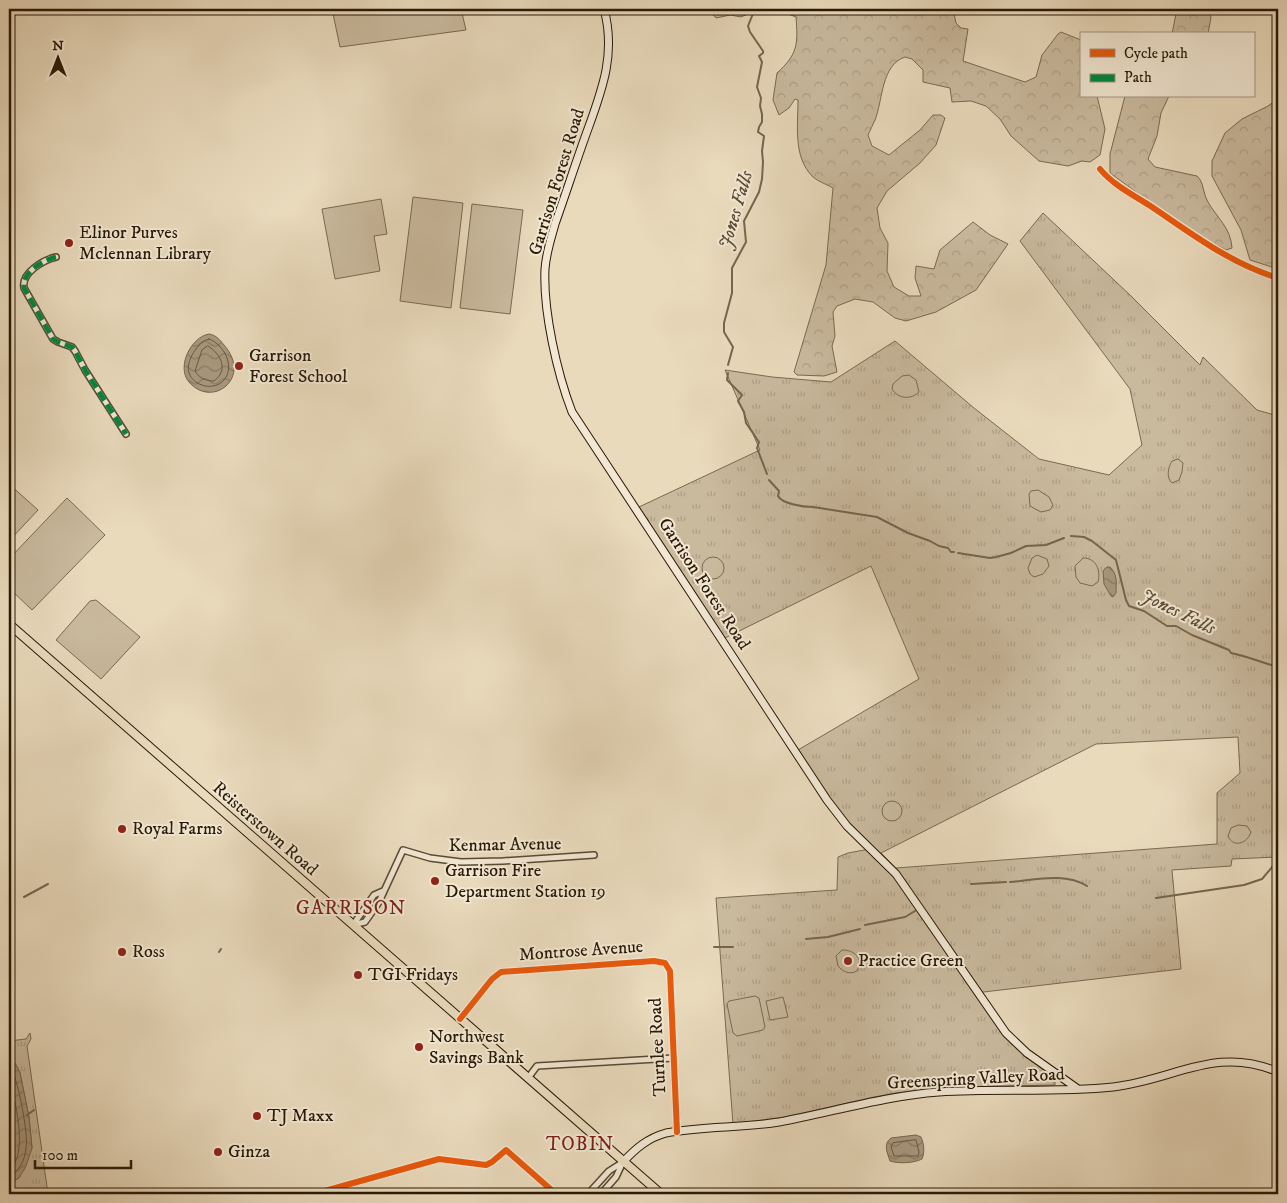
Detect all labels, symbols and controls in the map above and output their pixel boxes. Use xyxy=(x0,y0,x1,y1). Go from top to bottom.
north arrow xyxy=(32,32,82,82)
legend xyxy=(1080,32,1254,98)
text: N xyxy=(52,37,64,55)
text: Cycle path xyxy=(1124,44,1188,63)
text: Path xyxy=(1124,68,1152,87)
street label: Garrison Forest Road xyxy=(524,106,590,258)
water label: Jones Falls xyxy=(714,167,758,252)
place label: Elinor Purves Mclennan Library xyxy=(79,222,211,265)
marker: Elinor Purves Mclennan Library xyxy=(63,237,75,249)
place label: Garrison Forest School xyxy=(249,345,348,388)
marker: Garrison Forest School xyxy=(233,360,245,372)
street label: Garrison Forest Road xyxy=(653,514,755,654)
water label: Jones Falls xyxy=(1137,584,1220,640)
street label: Reisterstown Road xyxy=(208,777,322,881)
place label: Royal Farms xyxy=(132,818,222,840)
marker: Royal Farms xyxy=(116,823,128,835)
street label: Kenmar Avenue xyxy=(448,833,562,857)
place label: Garrison Fire Department Station 19 xyxy=(445,860,606,903)
marker: Garrison Fire Department Station 19 xyxy=(429,875,441,887)
district label: GARRISON xyxy=(296,896,406,921)
street label: Montrose Avenue xyxy=(518,936,644,966)
place label: Ross xyxy=(132,941,165,963)
marker: Ross xyxy=(116,946,128,958)
place label: Practice Green xyxy=(858,950,964,972)
marker: Practice Green xyxy=(842,955,854,967)
place label: TGI Fridays xyxy=(368,964,458,986)
marker: TGI Fridays xyxy=(352,969,364,981)
street label: Turnlee Road xyxy=(644,997,672,1097)
place label: Northwest Savings Bank xyxy=(429,1026,524,1069)
marker: Northwest Savings Bank xyxy=(413,1041,425,1053)
street label: Greenspring Valley Road xyxy=(887,1063,1065,1095)
place label: TJ Maxx xyxy=(267,1105,334,1127)
marker: TJ Maxx xyxy=(251,1110,263,1122)
district label: TOBIN xyxy=(546,1133,614,1156)
scale bar xyxy=(35,1138,131,1170)
place label: Ginza xyxy=(228,1141,270,1163)
text: 100 m xyxy=(42,1146,78,1165)
marker: Ginza xyxy=(212,1146,224,1158)

